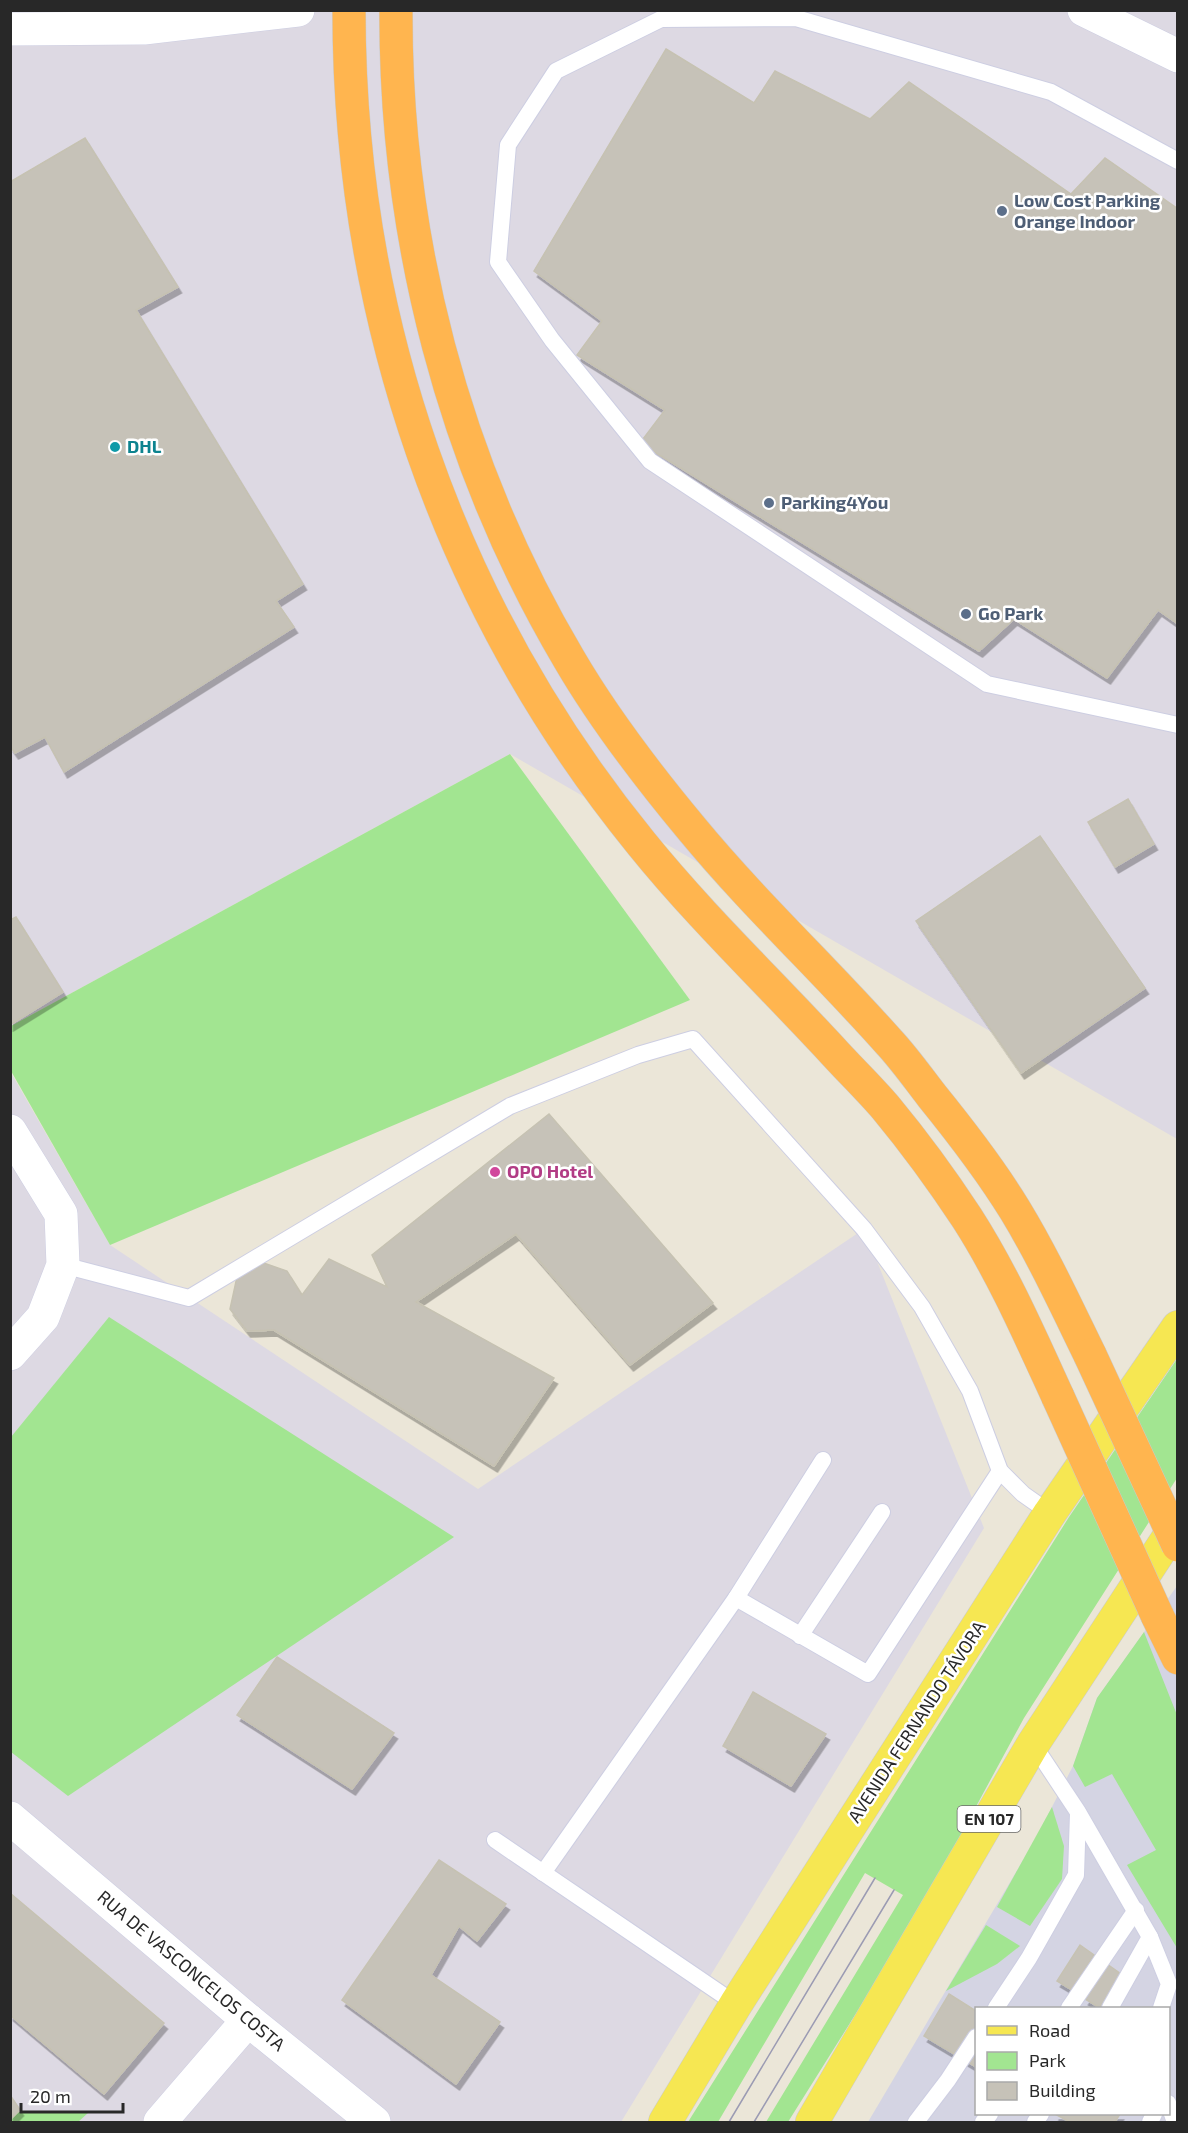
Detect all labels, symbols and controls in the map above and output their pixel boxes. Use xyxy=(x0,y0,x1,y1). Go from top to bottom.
place label: Low Cost Parking Orange Indoor xyxy=(1014,189,1161,232)
marker: Low Cost Parking Orange Indoor xyxy=(995,204,1009,218)
place label: DHL xyxy=(127,435,162,457)
marker: DHL xyxy=(108,440,122,454)
place label: Parking4You xyxy=(781,491,888,513)
marker: Parking4You xyxy=(762,496,776,510)
place label: Go Park xyxy=(978,602,1043,624)
marker: Go Park xyxy=(959,607,973,621)
place label: OPO Hotel xyxy=(507,1160,593,1182)
marker: OPO Hotel xyxy=(488,1165,502,1179)
street label: AVENIDA FERNANDO TÁVORA xyxy=(843,1616,990,1826)
road number: EN 107 xyxy=(958,1806,1020,1832)
street label: RUA DE VASCONCELOS COSTA xyxy=(93,1885,291,2056)
legend xyxy=(975,2007,1170,2115)
text: Road xyxy=(1029,2019,1070,2041)
text: Park xyxy=(1029,2049,1066,2071)
scale bar xyxy=(21,2076,123,2114)
text: Building xyxy=(1029,2079,1096,2101)
text: 20 m xyxy=(30,2085,71,2107)

